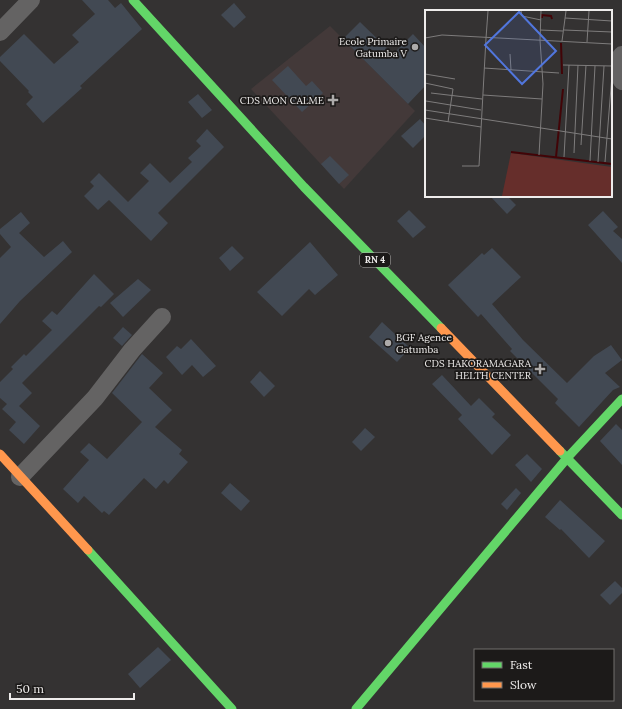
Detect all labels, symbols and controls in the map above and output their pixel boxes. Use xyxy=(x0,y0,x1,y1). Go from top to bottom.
inset map xyxy=(425,10,612,197)
place label: Ecole Primaire Gatumba V xyxy=(339,35,408,60)
marker: Ecole Primaire Gatumba V xyxy=(410,42,420,52)
place label: CDS MON CALME xyxy=(240,94,324,107)
marker: CDS MON CALME xyxy=(327,94,339,106)
road number: RN 4 xyxy=(360,253,390,267)
place label: BGF Agence Gatumba xyxy=(396,331,452,356)
marker: BGF Agence Gatumba xyxy=(383,338,393,348)
place label: CDS HAKORAMAGARA HELTH CENTER xyxy=(424,357,532,382)
marker: CDS HAKORAMAGARA HELTH CENTER xyxy=(534,363,546,375)
legend xyxy=(474,649,614,701)
text: Fast xyxy=(510,657,533,672)
scale bar xyxy=(10,675,134,701)
text: Slow xyxy=(510,677,537,692)
text: 50 m xyxy=(16,681,44,696)

